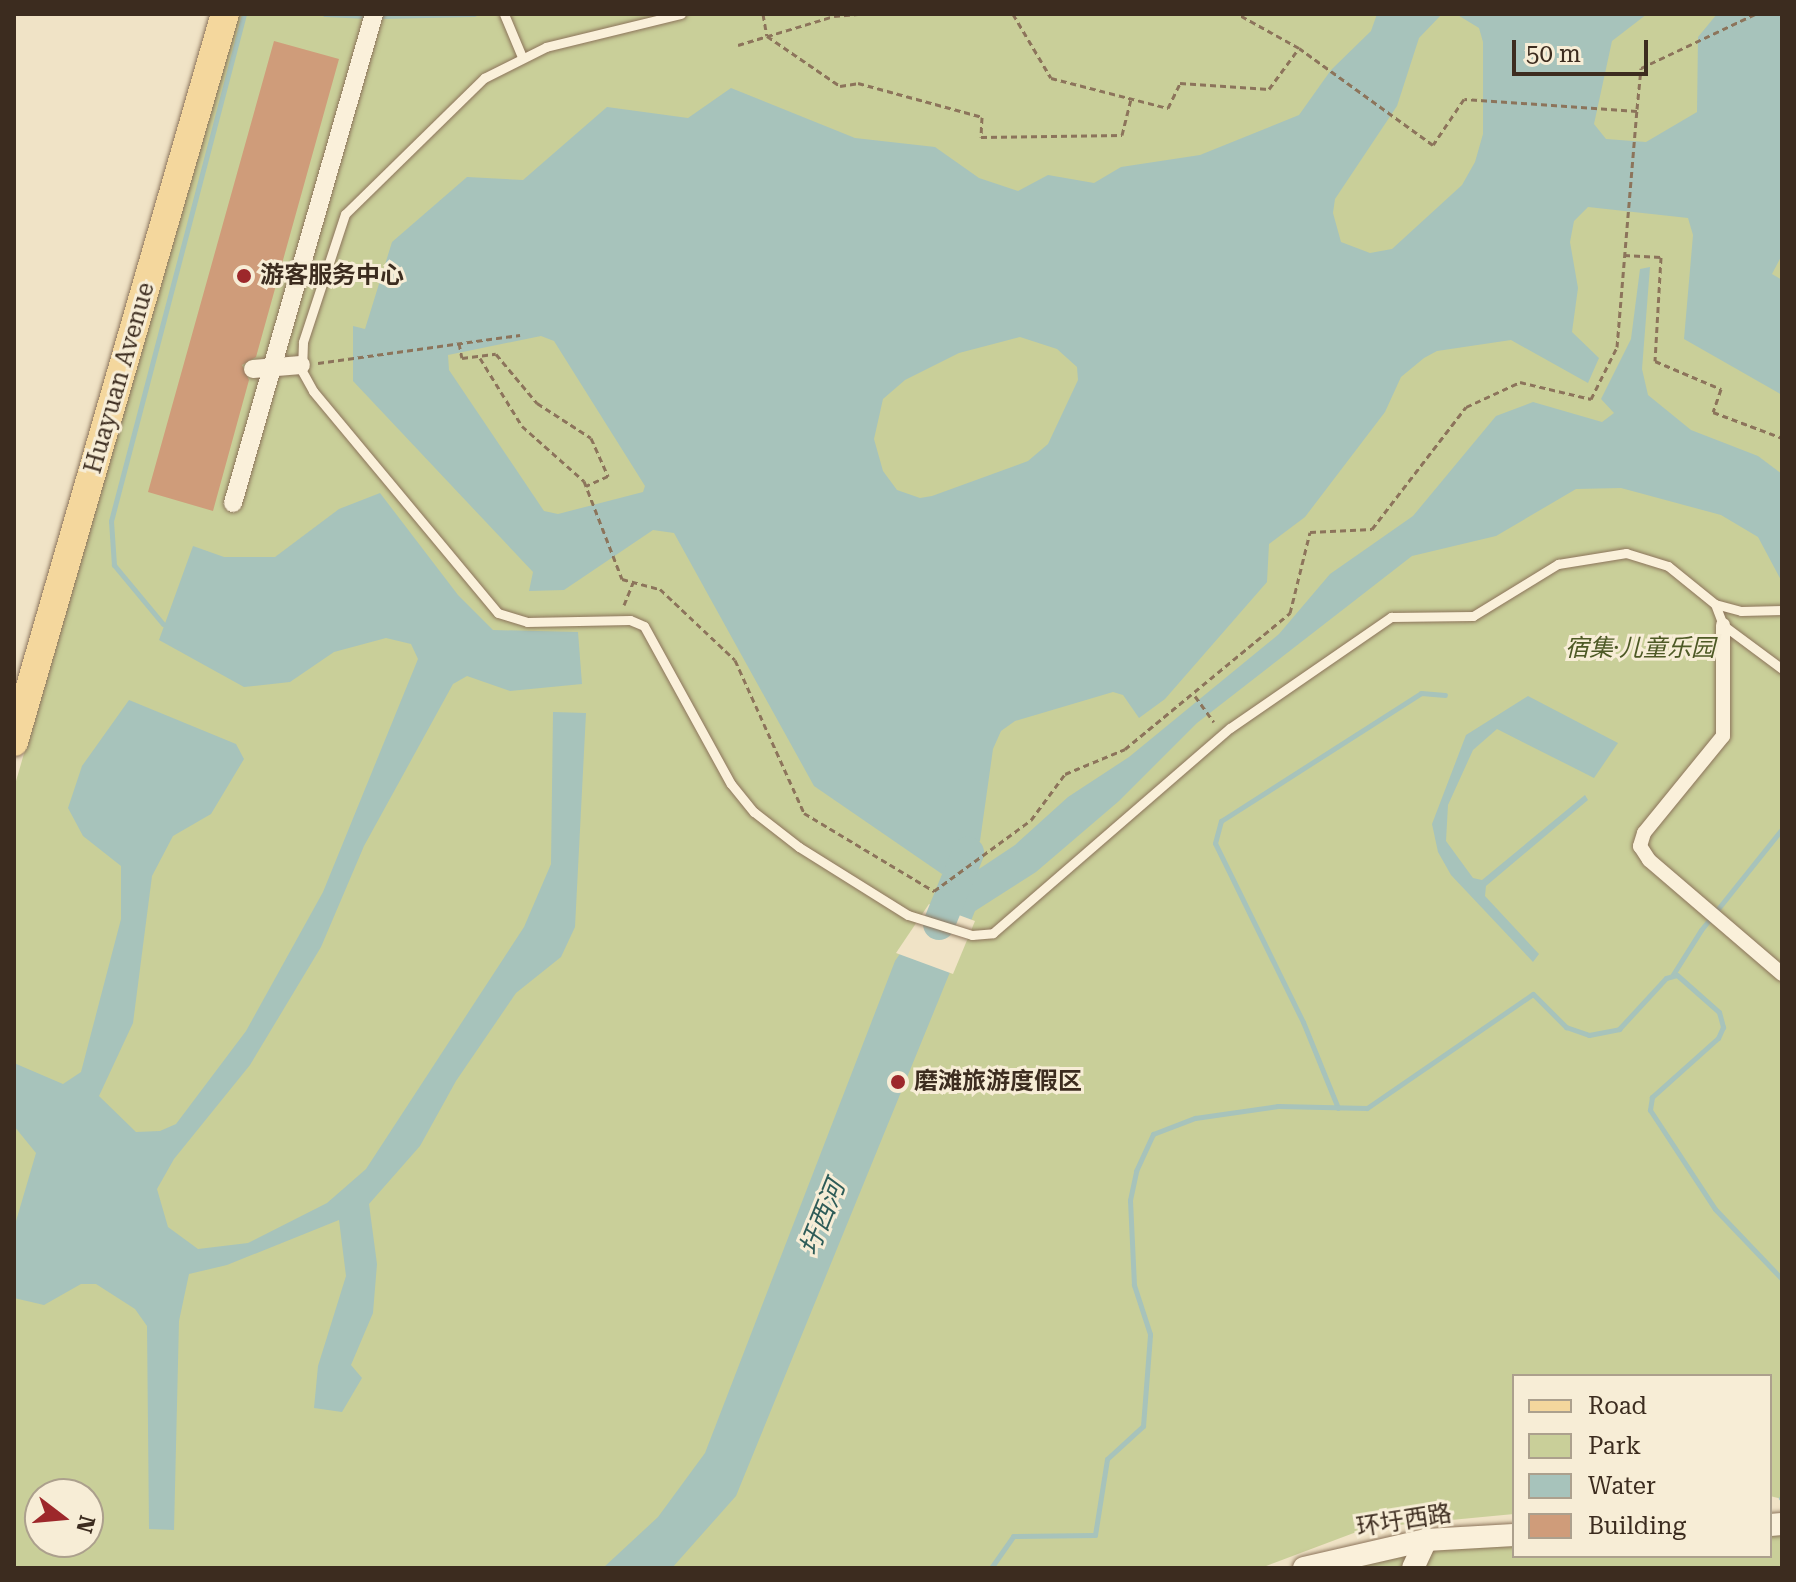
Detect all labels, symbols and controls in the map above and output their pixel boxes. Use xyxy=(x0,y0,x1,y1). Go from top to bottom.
scale bar xyxy=(1516,24,1652,74)
text: 50 m xyxy=(1526,40,1581,68)
place label: 游客服务中心 xyxy=(260,262,404,290)
marker: 游客服务中心 xyxy=(235,267,253,285)
street label: Huayuan Avenue xyxy=(79,279,161,477)
park label: 宿集·儿童乐园 xyxy=(1565,635,1715,663)
place label: 磨滩旅游度假区 xyxy=(914,1068,1082,1096)
marker: 磨滩旅游度假区 xyxy=(889,1073,907,1091)
water label: 圩西河 xyxy=(794,1176,852,1260)
legend xyxy=(1512,1374,1772,1558)
text: Road xyxy=(1588,1392,1647,1420)
text: Park xyxy=(1588,1432,1641,1460)
text: Water xyxy=(1588,1472,1656,1500)
north arrow xyxy=(24,1478,104,1558)
street label: 环圩西路 xyxy=(1354,1499,1454,1543)
text: Building xyxy=(1588,1512,1686,1540)
text: N xyxy=(71,1513,100,1536)

